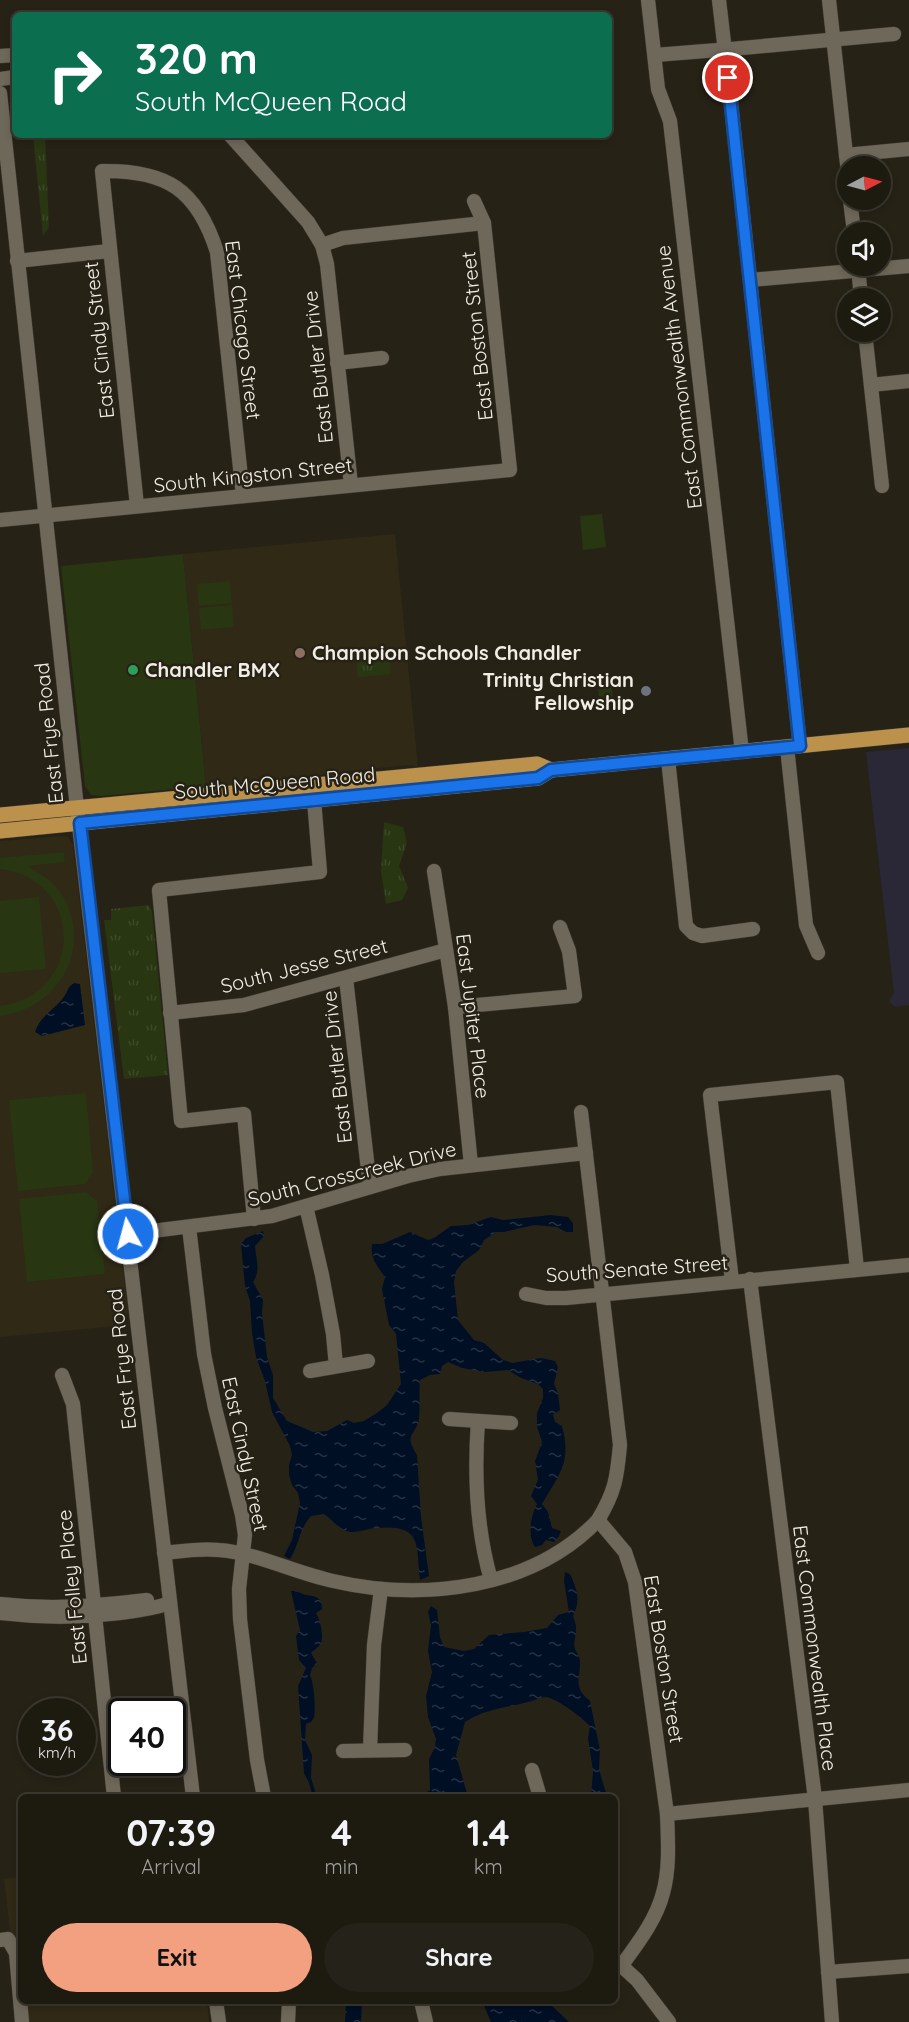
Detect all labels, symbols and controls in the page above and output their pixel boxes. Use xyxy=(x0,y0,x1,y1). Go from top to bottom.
text: 320 m xyxy=(135,32,258,85)
icon: right xyxy=(36,36,114,114)
pin xyxy=(702,52,753,103)
icon: arrive xyxy=(711,61,744,94)
text: South McQueen Road xyxy=(135,84,407,118)
north arrow xyxy=(837,156,891,210)
map controls xyxy=(837,156,891,342)
button: sound xyxy=(837,222,891,276)
street label: East Chicago Street xyxy=(220,239,267,421)
street label: East Commonwealth Avenue xyxy=(650,244,707,510)
street label: East Boston Street xyxy=(455,250,498,422)
street label: East Cindy Street xyxy=(78,260,119,420)
button: layers xyxy=(837,288,891,342)
street label: East Butler Drive xyxy=(297,290,338,445)
street label: South Kingston Street xyxy=(152,452,354,497)
place label: Champion Schools Chandler xyxy=(312,640,581,665)
marker: Champion Schools Chandler xyxy=(293,646,307,660)
place label: Chandler BMX xyxy=(145,657,280,682)
street label: East Frye Road xyxy=(29,661,68,805)
marker: Chandler BMX xyxy=(126,663,140,677)
place label: Trinity Christian Fellowship xyxy=(482,667,634,715)
marker: Trinity Christian Fellowship xyxy=(639,684,653,698)
street label: South McQueen Road xyxy=(174,761,376,804)
street label: East Jupiter Place xyxy=(451,932,496,1100)
street label: South Jesse Street xyxy=(218,933,390,998)
street label: East Butler Drive xyxy=(316,990,357,1145)
street label: South Crosscreek Drive xyxy=(245,1136,459,1212)
position arrow xyxy=(96,1202,160,1266)
street label: South Senate Street xyxy=(545,1250,729,1287)
street label: East Frye Road xyxy=(102,1287,141,1431)
street label: East Cindy Street xyxy=(217,1374,274,1534)
street label: East Folley Place xyxy=(51,1508,92,1666)
street label: East Commonwealth Place xyxy=(788,1524,843,1772)
street label: East Boston Street xyxy=(639,1573,690,1745)
speed limit sign: 40 xyxy=(108,1698,186,1776)
text: 36 xyxy=(41,1711,73,1749)
text: km/h xyxy=(38,1743,76,1762)
text: 07:39 xyxy=(126,1810,216,1855)
text: 4 xyxy=(331,1810,352,1855)
text: 1.4 xyxy=(467,1810,510,1855)
text: Arrival xyxy=(141,1854,201,1879)
text: min xyxy=(324,1854,359,1879)
text: km xyxy=(474,1854,503,1879)
button: Exit xyxy=(42,1923,312,1992)
button: Share xyxy=(324,1923,594,1992)

